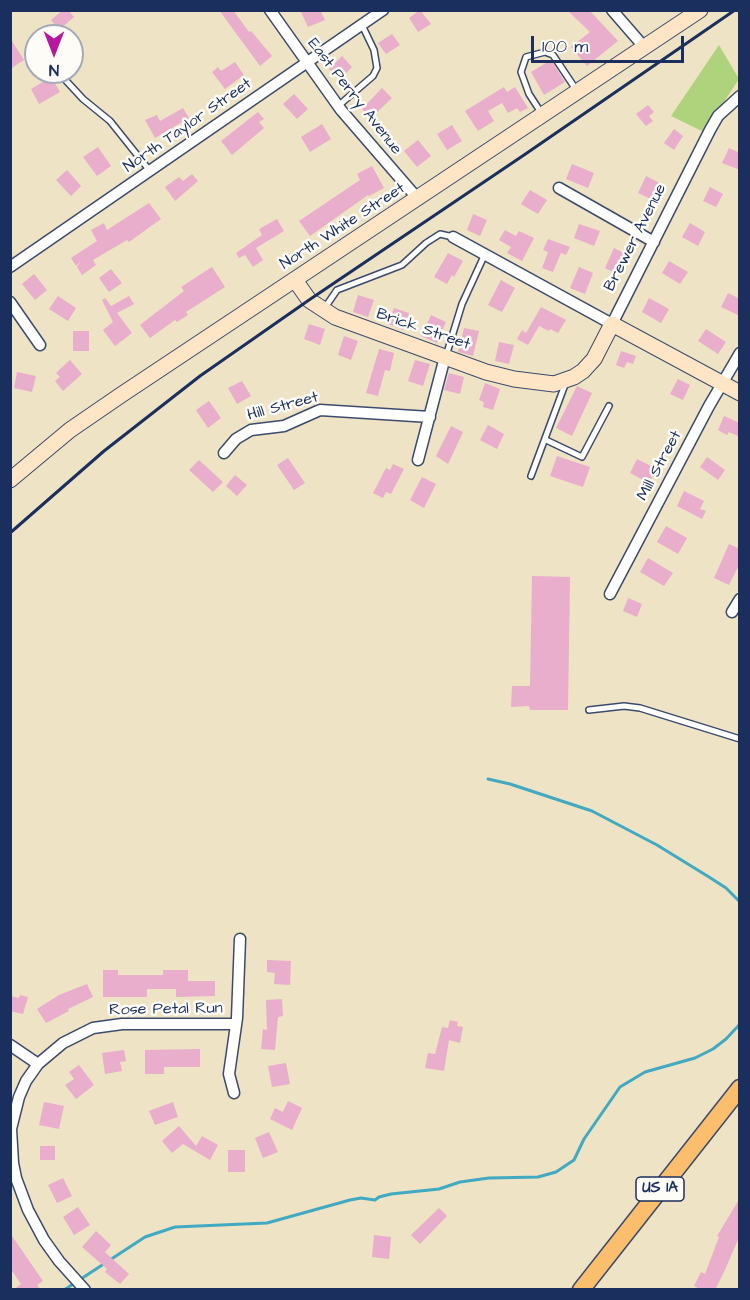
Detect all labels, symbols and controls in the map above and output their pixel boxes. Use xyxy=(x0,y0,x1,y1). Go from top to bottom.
north arrow xyxy=(24,24,84,84)
scale bar xyxy=(534,24,687,62)
text: 100 m xyxy=(542,34,588,59)
street label: East Perry Avenue xyxy=(303,35,405,159)
text: N xyxy=(49,59,59,81)
street label: North Taylor Street xyxy=(120,75,256,177)
street label: North White Street xyxy=(277,179,409,275)
street label: Brewer Avenue xyxy=(601,181,671,295)
street label: Brick Street xyxy=(373,305,473,355)
street label: Hill Street xyxy=(245,388,321,426)
street label: Mill Street xyxy=(634,428,686,504)
street label: Rose Petal Run xyxy=(109,999,223,1021)
road number: US 1A xyxy=(636,1177,684,1201)

